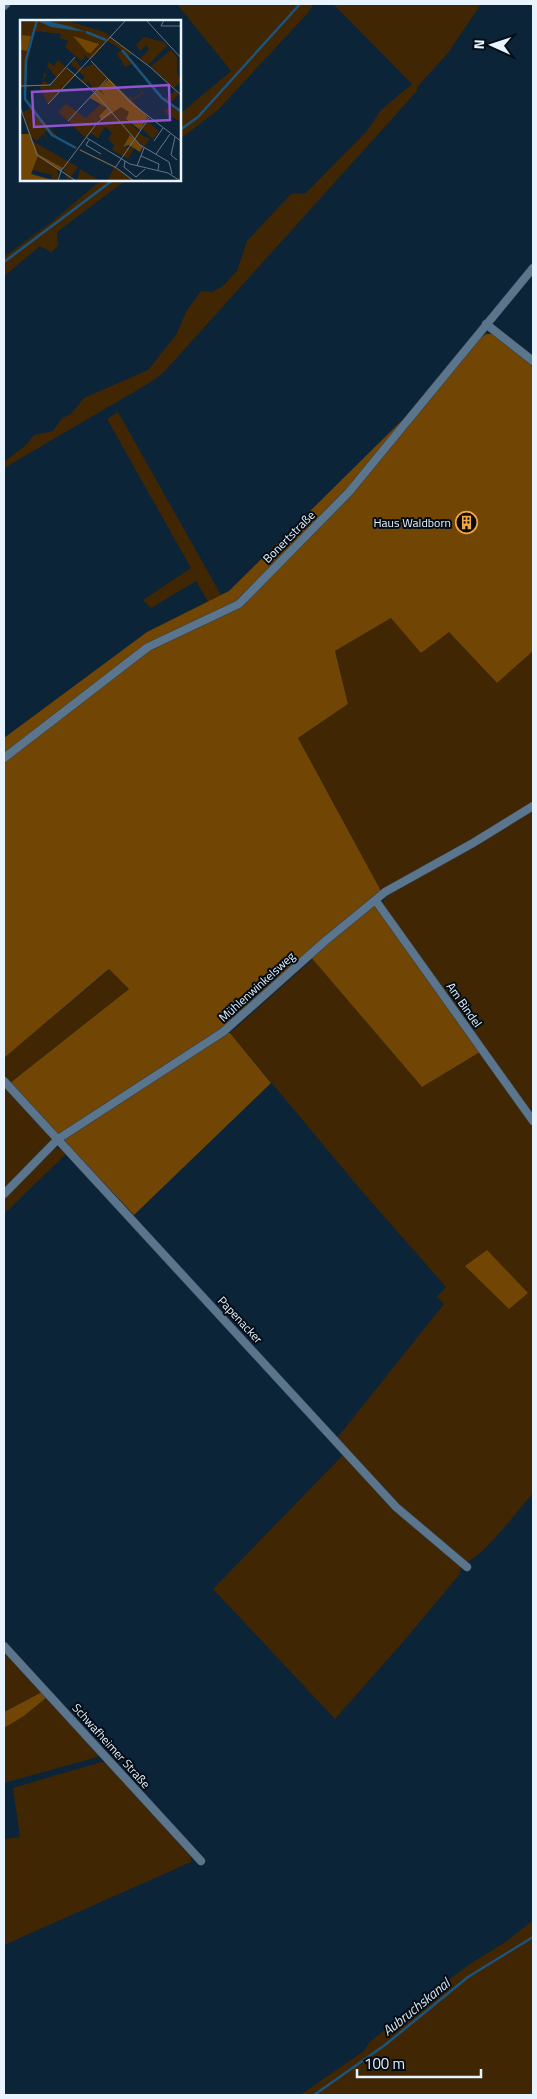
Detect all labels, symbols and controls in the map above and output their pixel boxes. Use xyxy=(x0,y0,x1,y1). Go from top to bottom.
inset map xyxy=(20,20,181,181)
north arrow xyxy=(467,20,517,70)
text: N xyxy=(468,39,489,50)
street label: Bonertstraße xyxy=(258,506,319,567)
building icon: Haus Waldborn xyxy=(455,511,479,535)
place label: Haus Waldborn xyxy=(373,513,451,532)
street label: Mühlenwinkelsweg xyxy=(214,947,299,1026)
street label: Am Bindel xyxy=(442,978,487,1031)
street label: Papenacker xyxy=(213,1292,267,1348)
street label: Schwafheimer Straße xyxy=(68,1699,155,1793)
water label: Aubruchskanal xyxy=(377,1971,456,2040)
scale bar xyxy=(357,2046,481,2078)
text: 100 m xyxy=(364,2052,405,2075)

